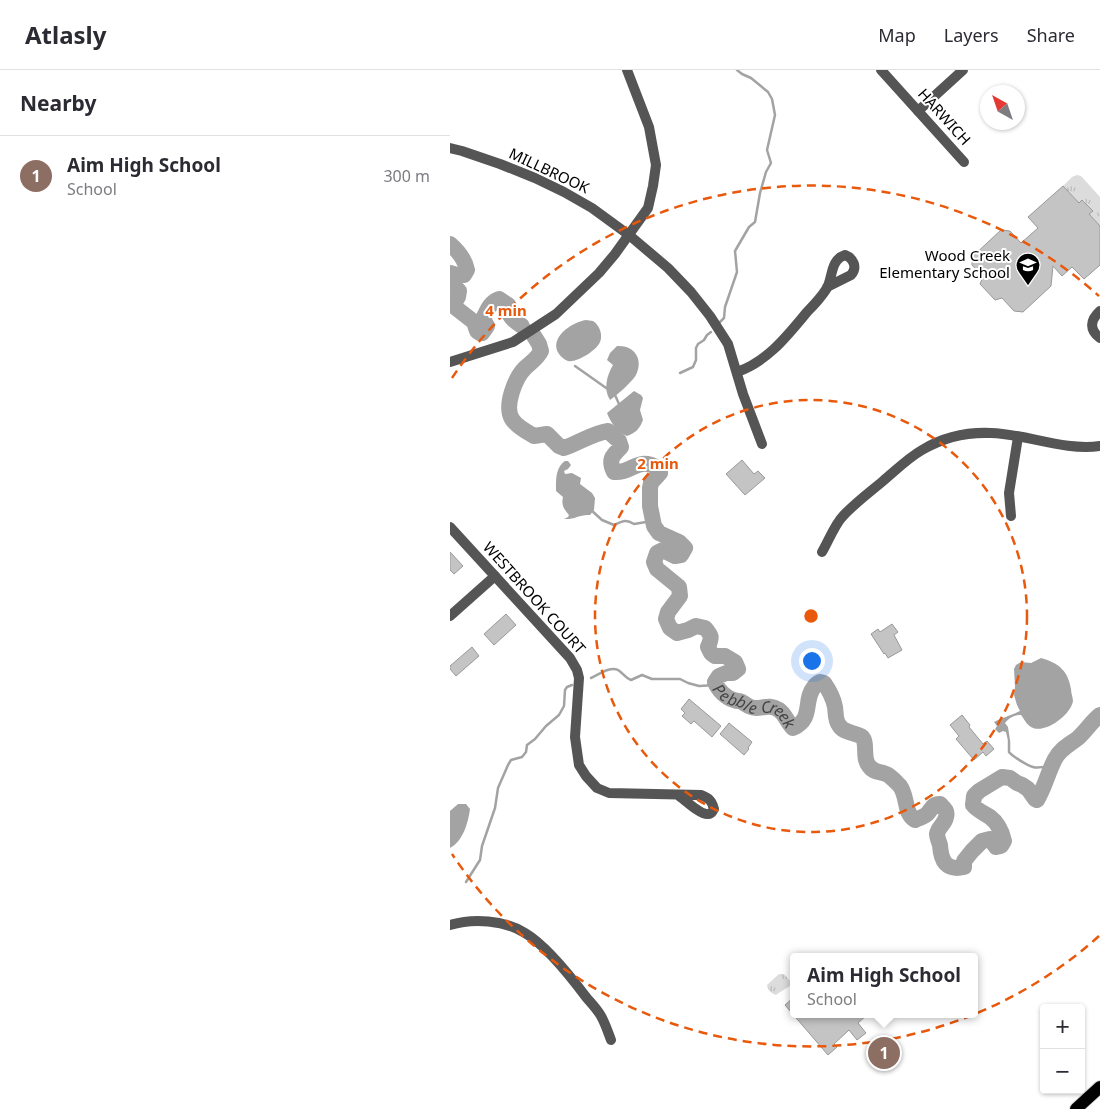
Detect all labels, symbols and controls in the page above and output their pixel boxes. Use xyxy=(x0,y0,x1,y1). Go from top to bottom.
text: Atlasly xyxy=(25,18,106,51)
text: Map xyxy=(878,23,916,47)
text: Layers xyxy=(944,23,999,47)
text: Share xyxy=(1027,23,1075,47)
street label: HARWICH xyxy=(914,84,975,149)
north arrow xyxy=(980,85,1025,130)
text: Nearby xyxy=(20,89,96,117)
street label: MILLBROOK xyxy=(506,143,593,198)
text: Aim High School xyxy=(67,152,221,178)
text: 1 xyxy=(31,165,41,187)
text: 300 m xyxy=(383,165,430,187)
text: School xyxy=(67,178,117,200)
place label: Wood Creek Elementary School xyxy=(879,245,1010,282)
school or university icon: Wood Creek Elementary School xyxy=(1015,252,1041,286)
text: 4 min xyxy=(485,300,527,320)
text: 2 min xyxy=(637,453,679,473)
street label: WESTBROOK COURT xyxy=(479,537,591,658)
centre of rings xyxy=(802,607,820,625)
your location xyxy=(799,648,825,674)
water label: Pebble Creek xyxy=(708,679,801,734)
popup xyxy=(790,953,978,1018)
text: Aim High School xyxy=(807,962,961,988)
text: School xyxy=(807,988,857,1010)
map controls xyxy=(1040,1004,1085,1094)
button: + xyxy=(1040,1004,1085,1049)
pin: 1 xyxy=(868,1034,900,1072)
button: − xyxy=(1040,1049,1085,1094)

